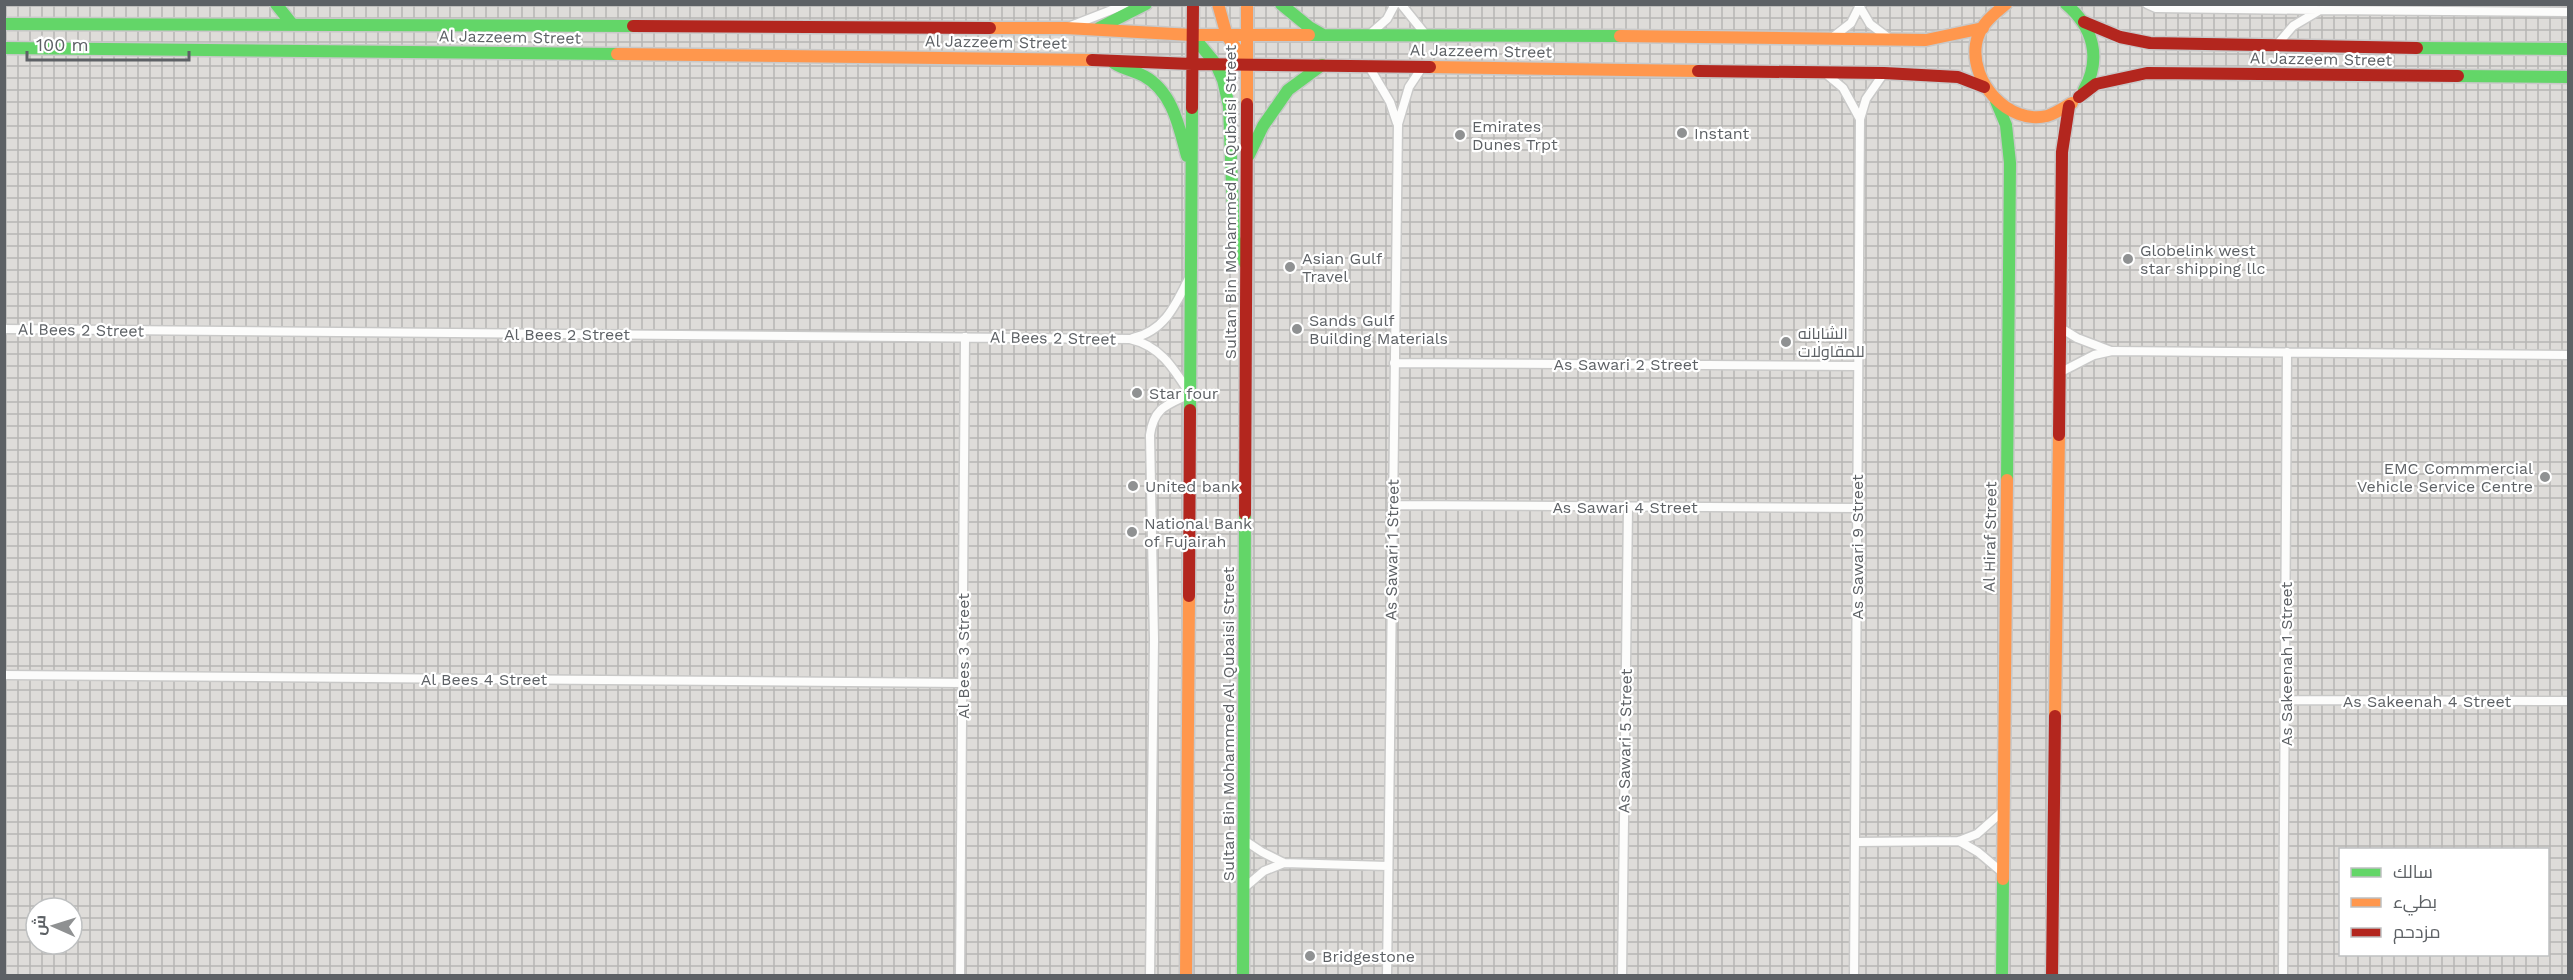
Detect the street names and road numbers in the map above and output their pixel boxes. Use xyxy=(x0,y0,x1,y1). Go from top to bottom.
street label: Al Jazzeem Street xyxy=(439,26,581,48)
street label: Al Jazzeem Street xyxy=(925,31,1067,53)
street label: Al Jazzeem Street xyxy=(1410,40,1552,62)
street label: Sultan Bin Mohammed Al Qubaisi Street xyxy=(1221,45,1240,359)
street label: Al Jazzeem Street xyxy=(2250,48,2392,70)
street label: Al Bees 2 Street xyxy=(18,319,144,341)
street label: Al Bees 2 Street xyxy=(504,325,630,344)
street label: Al Bees 2 Street xyxy=(990,327,1116,349)
street label: As Sawari 2 Street xyxy=(1554,355,1699,374)
street label: As Sawari 9 Street xyxy=(1848,474,1867,620)
street label: As Sawari 1 Street xyxy=(1381,479,1403,621)
street label: Al Hiraf Street xyxy=(1980,481,2000,593)
street label: As Sawari 4 Street xyxy=(1552,498,1698,517)
street label: Sultan Bin Mohammed Al Qubaisi Street xyxy=(1219,567,1238,881)
street label: As Sakeenah 1 Street xyxy=(2277,581,2296,746)
street label: Al Bees 3 Street xyxy=(954,593,973,719)
street label: As Sawari 5 Street xyxy=(1614,668,1636,814)
street label: Al Bees 4 Street xyxy=(421,670,548,689)
street label: As Sakeenah 4 Street xyxy=(2343,692,2512,711)

